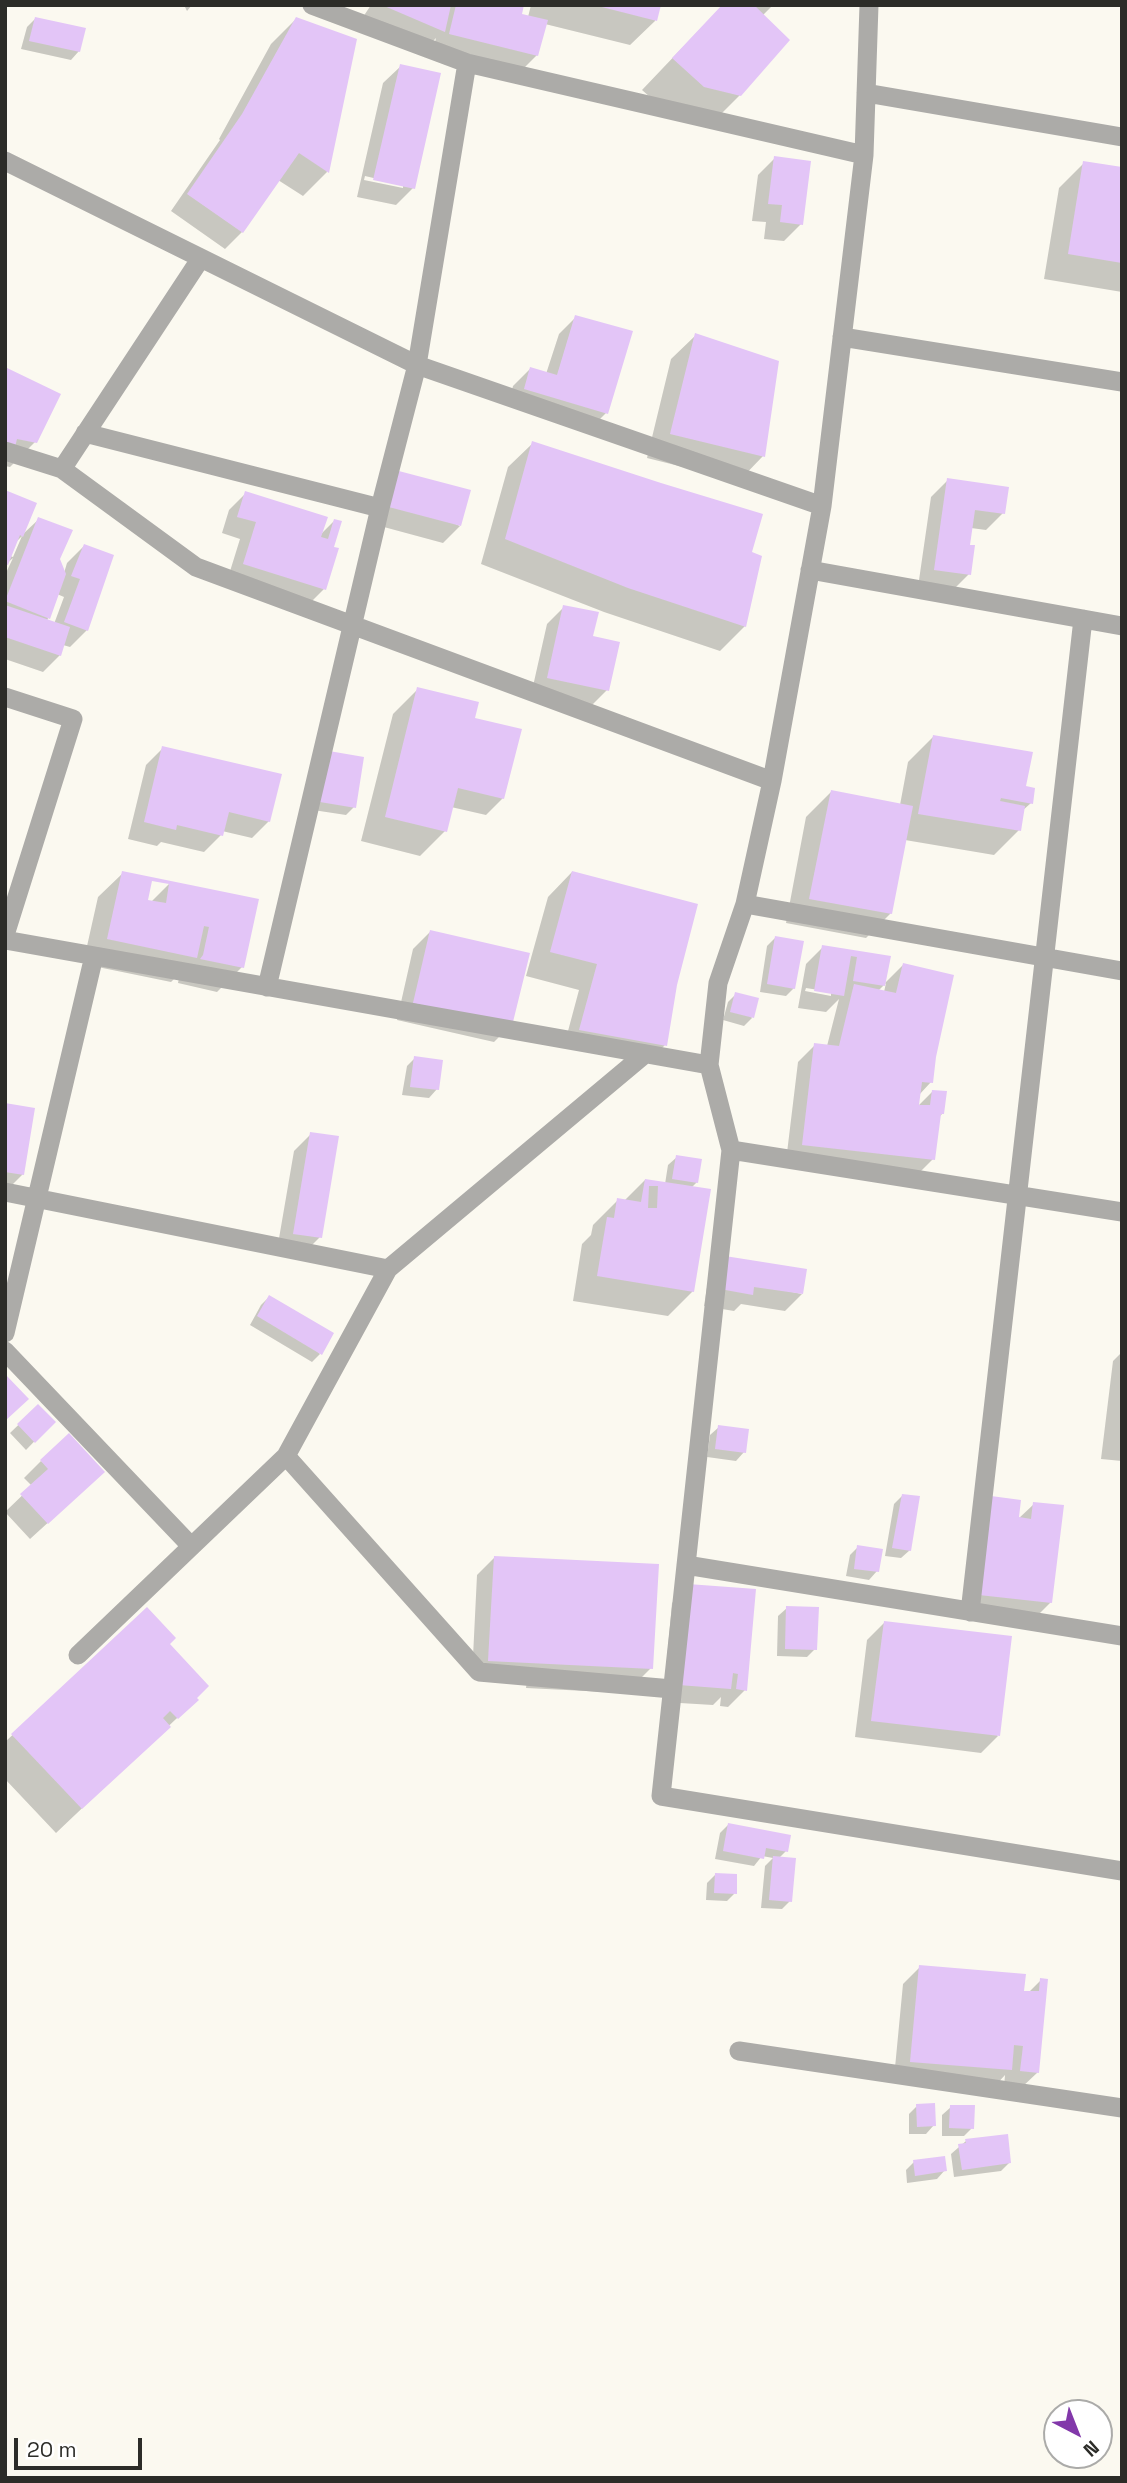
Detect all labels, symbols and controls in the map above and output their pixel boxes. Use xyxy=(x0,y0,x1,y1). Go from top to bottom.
north arrow xyxy=(1043,2399,1113,2469)
scale bar xyxy=(18,2424,145,2468)
text: N xyxy=(1078,2435,1104,2462)
text: 20 m xyxy=(27,2436,77,2463)

